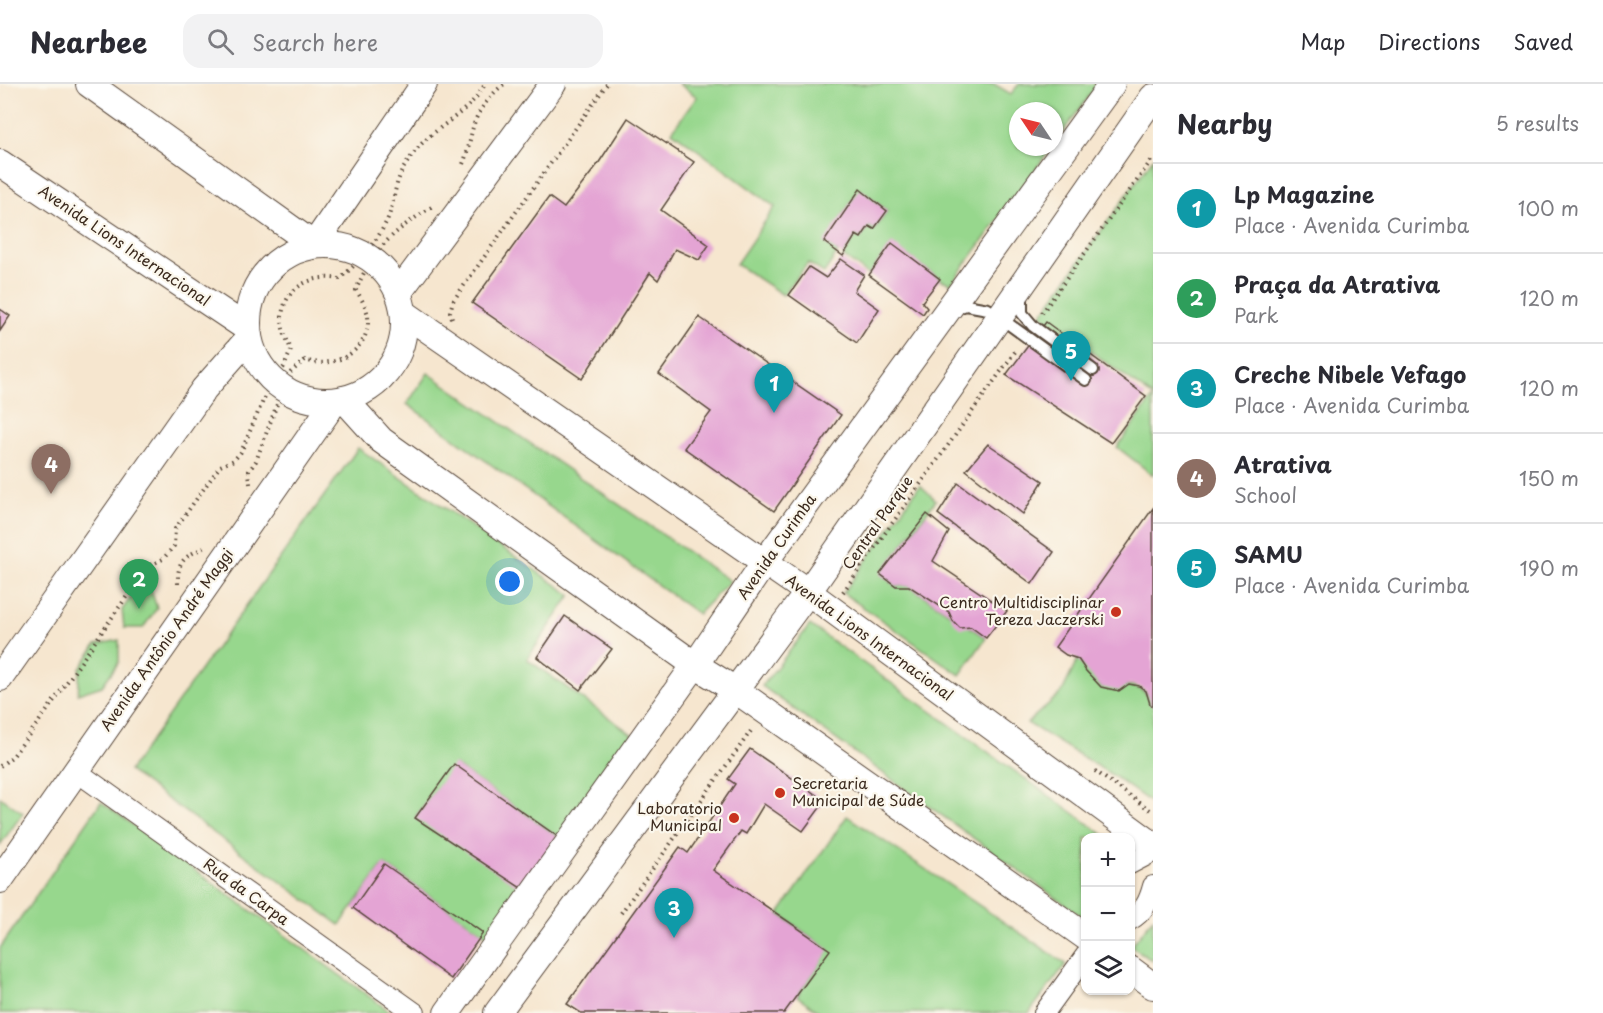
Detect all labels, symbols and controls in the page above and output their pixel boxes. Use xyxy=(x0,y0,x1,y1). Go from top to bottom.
search box xyxy=(183,14,603,68)
text: Nearbee xyxy=(30,20,147,63)
icon: search xyxy=(204,25,237,58)
text: Search here xyxy=(252,25,378,58)
text: Map xyxy=(1300,25,1345,57)
text: Directions xyxy=(1378,25,1480,57)
text: Saved xyxy=(1513,25,1573,57)
north arrow xyxy=(1009,102,1063,156)
text: Nearby xyxy=(1177,104,1272,143)
text: 5 results xyxy=(1496,108,1579,138)
text: Lp Magazine xyxy=(1234,177,1374,210)
street label: Avenida Lions Internacional xyxy=(35,179,215,311)
text: 1 xyxy=(1192,193,1201,223)
text: 100 m xyxy=(1518,193,1579,223)
text: Place · Avenida Curimba xyxy=(1234,210,1469,240)
text: Praça da Atrativa xyxy=(1234,267,1440,300)
text: 2 xyxy=(1189,283,1204,313)
text: 120 m xyxy=(1520,283,1579,313)
text: Park xyxy=(1234,300,1279,330)
pin: 5 xyxy=(1052,332,1090,381)
text: Creche Nibele Vefago xyxy=(1234,357,1466,390)
pin: 1 xyxy=(754,364,794,413)
text: 3 xyxy=(1190,373,1203,403)
text: 120 m xyxy=(1520,373,1579,403)
text: Place · Avenida Curimba xyxy=(1234,390,1469,420)
pin: 4 xyxy=(32,444,70,494)
text: Atrativa xyxy=(1234,447,1332,480)
text: 4 xyxy=(1190,463,1203,493)
text: 150 m xyxy=(1519,463,1579,493)
street label: Central Parque xyxy=(836,470,918,574)
text: School xyxy=(1234,480,1297,510)
street label: Avenida Curimba xyxy=(731,488,821,604)
text: SAMU xyxy=(1234,537,1303,570)
street label: Avenida Antônio André Maggi xyxy=(94,543,238,735)
text: 5 xyxy=(1190,553,1203,583)
text: 190 m xyxy=(1520,553,1579,583)
pin: 2 xyxy=(120,560,158,609)
your location xyxy=(495,567,524,596)
street label: Avenida Lions Internacional xyxy=(781,568,958,706)
text: Place · Avenida Curimba xyxy=(1234,570,1469,600)
place label: Centro Multidisciplinar Tereza Jaczerski xyxy=(939,590,1104,630)
marker: Centro Multidisciplinar Tereza Jaczerski xyxy=(1109,605,1123,619)
place label: Secretaria Municipal de Súde xyxy=(792,771,924,811)
marker: Secretaria Municipal de Súde xyxy=(773,786,787,800)
place label: Laboratorio Municipal xyxy=(637,796,722,836)
marker: Laboratorio Municipal xyxy=(727,811,741,825)
map controls xyxy=(1081,833,1135,995)
button: + xyxy=(1081,833,1135,887)
street label: Rua da Carpa xyxy=(199,852,295,930)
button: − xyxy=(1081,887,1135,941)
pin: 3 xyxy=(654,888,694,938)
button: layers xyxy=(1081,941,1135,995)

